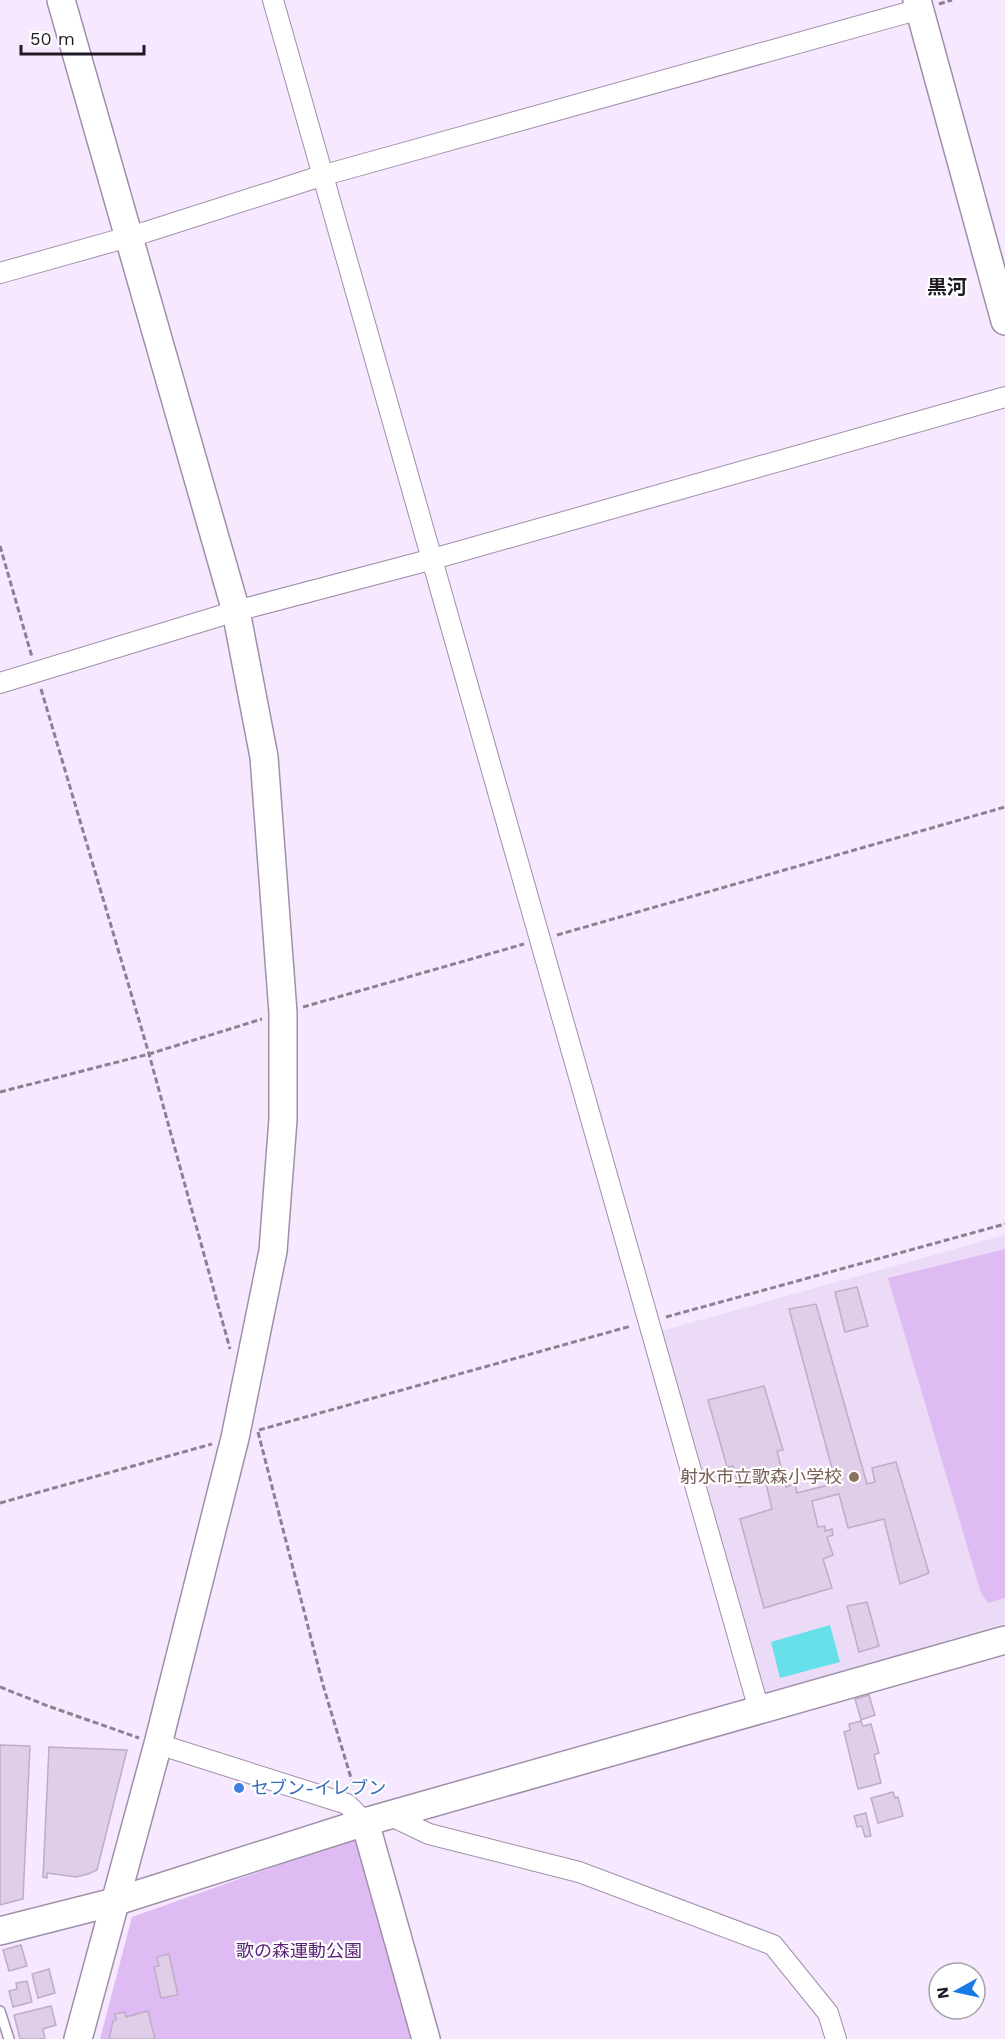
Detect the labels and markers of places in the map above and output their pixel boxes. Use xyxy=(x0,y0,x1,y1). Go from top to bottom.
place label: 射水市立歌森小学校 xyxy=(680,1466,842,1487)
marker: 射水市立歌森小学校 xyxy=(847,1470,861,1484)
place label: セブン-イレブン xyxy=(251,1777,386,1798)
marker: セブン-イレブン xyxy=(232,1781,246,1795)

